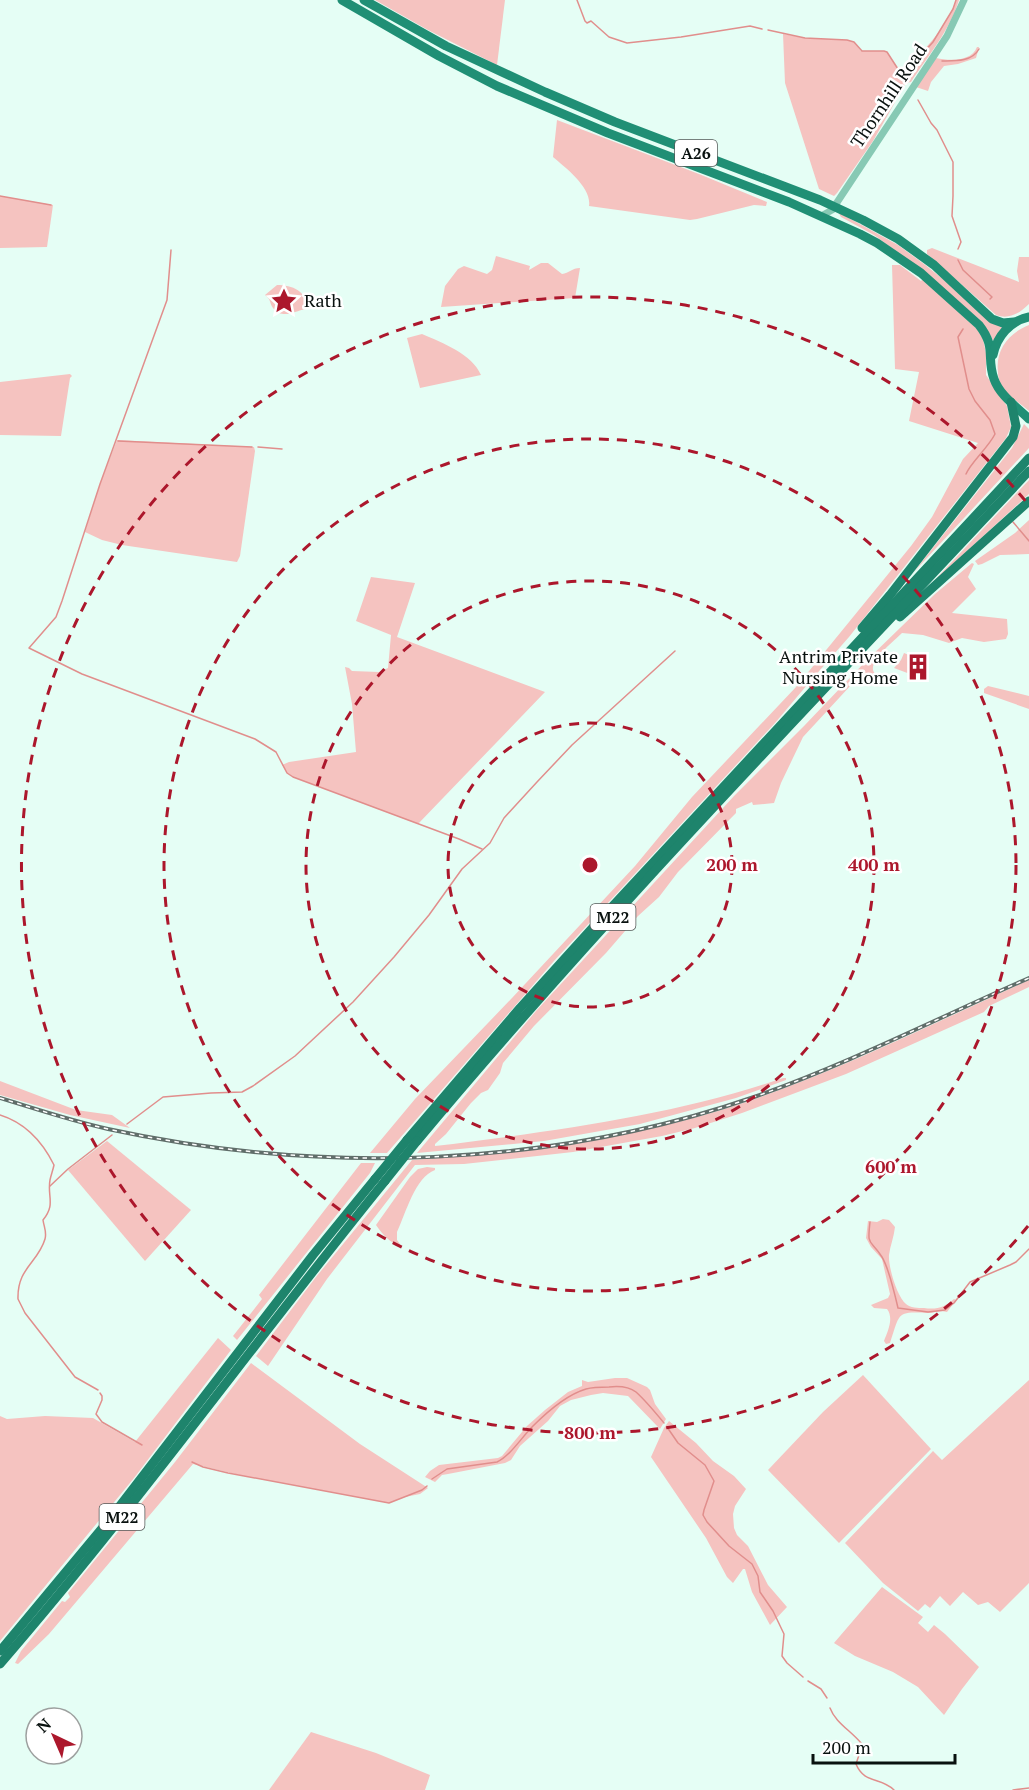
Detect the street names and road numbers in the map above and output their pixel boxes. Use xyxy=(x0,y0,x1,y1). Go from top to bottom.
street label: Thornhill Road xyxy=(844,39,932,152)
road number: A26 xyxy=(675,140,717,166)
road number: M22 xyxy=(590,904,636,930)
road number: M22 xyxy=(100,1504,144,1530)

